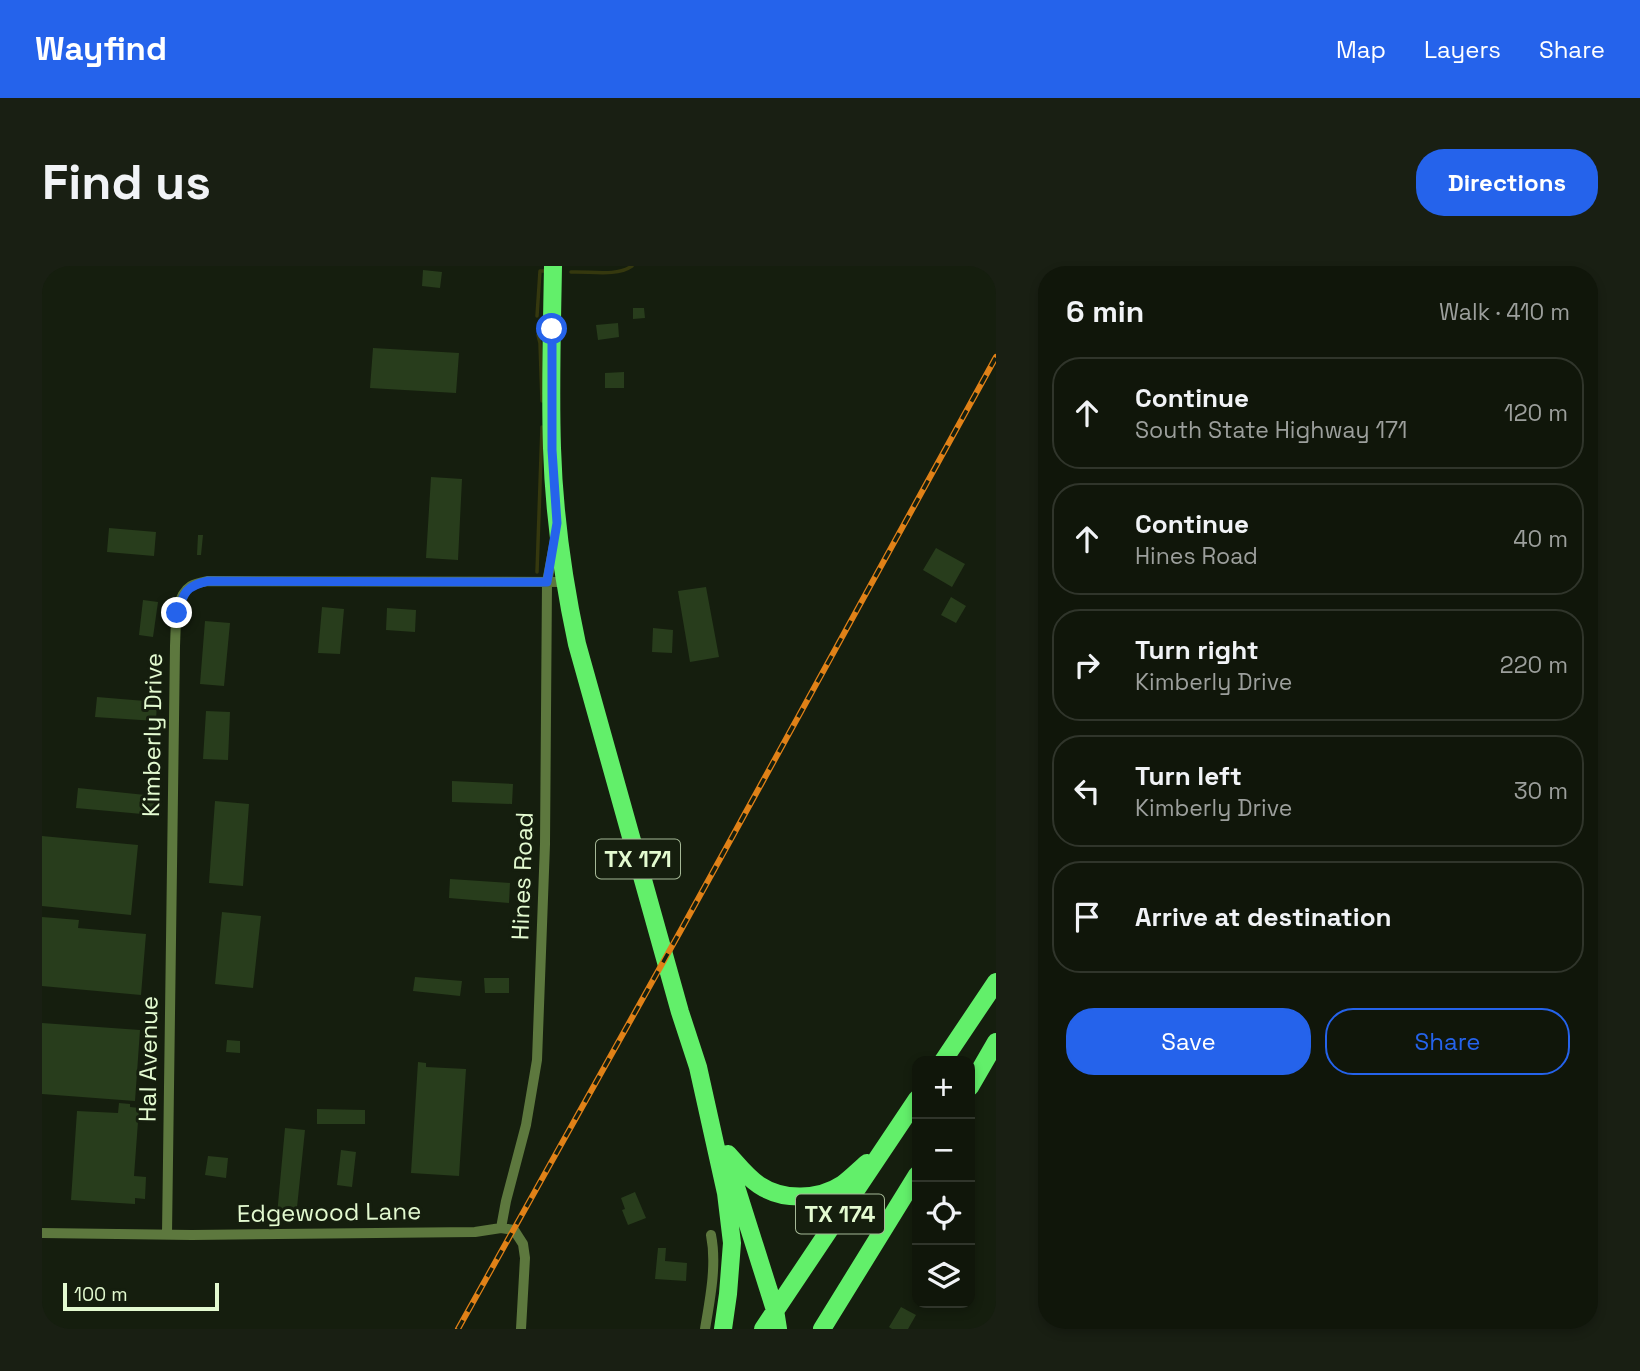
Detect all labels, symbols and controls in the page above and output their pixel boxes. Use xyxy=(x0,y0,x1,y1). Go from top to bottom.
text: Wayfind xyxy=(35,28,167,70)
text: Map xyxy=(1336,34,1386,65)
text: Layers xyxy=(1424,34,1501,65)
text: Share xyxy=(1539,34,1605,65)
button: Directions xyxy=(1416,149,1598,216)
text: Find us xyxy=(42,151,211,213)
text: 6 min xyxy=(1066,292,1144,331)
text: Walk · 410 m xyxy=(1439,297,1570,327)
route start xyxy=(536,313,567,344)
text: Continue xyxy=(1135,381,1249,415)
icon: ahead xyxy=(1068,394,1106,432)
text: 120 m xyxy=(1504,398,1568,428)
text: South State Highway 171 xyxy=(1135,415,1407,445)
text: Continue xyxy=(1135,507,1249,541)
icon: ahead xyxy=(1068,520,1106,558)
text: 40 m xyxy=(1513,524,1568,554)
text: Hines Road xyxy=(1135,541,1258,571)
route end xyxy=(161,597,192,628)
text: Turn right xyxy=(1135,633,1259,667)
icon: right xyxy=(1068,646,1106,684)
text: 220 m xyxy=(1500,650,1568,680)
street label: Kimberly Drive xyxy=(135,653,169,817)
text: Kimberly Drive xyxy=(1135,667,1292,697)
text: Turn left xyxy=(1135,759,1242,793)
icon: left xyxy=(1068,772,1106,810)
text: 30 m xyxy=(1514,776,1568,806)
text: Kimberly Drive xyxy=(1135,793,1292,823)
street label: Hines Road xyxy=(504,811,540,941)
road number: TX 171 xyxy=(596,839,680,878)
icon: arrive xyxy=(1068,898,1106,936)
text: Arrive at destination xyxy=(1135,900,1392,934)
street label: Hal Avenue xyxy=(131,996,165,1122)
button: Save xyxy=(1066,1008,1311,1075)
button: Share xyxy=(1325,1008,1570,1075)
map controls xyxy=(912,1056,975,1308)
button: + xyxy=(912,1056,975,1119)
button: − xyxy=(912,1119,975,1182)
button: locate xyxy=(912,1182,975,1245)
road number: TX 174 xyxy=(796,1194,884,1233)
street label: Edgewood Lane xyxy=(237,1195,421,1229)
button: layers xyxy=(912,1245,975,1308)
scale bar xyxy=(63,1280,219,1312)
text: 100 m xyxy=(74,1282,128,1307)

